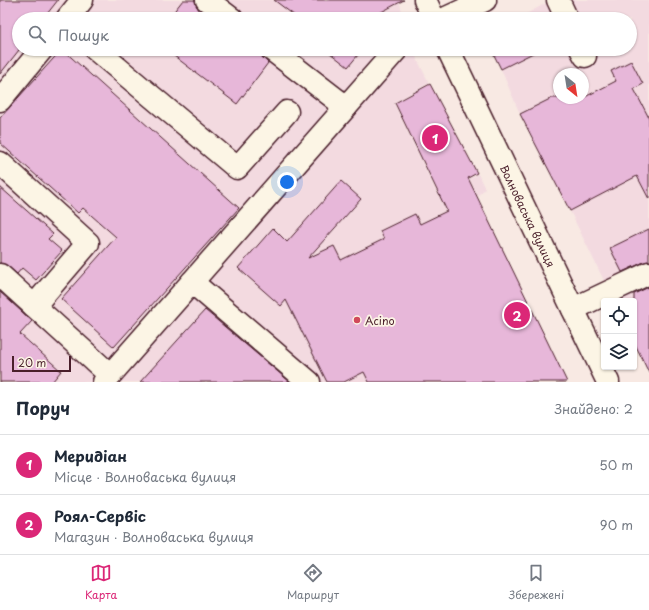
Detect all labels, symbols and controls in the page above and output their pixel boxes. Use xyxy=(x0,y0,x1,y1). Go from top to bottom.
search box xyxy=(12,12,637,56)
icon: search xyxy=(26,23,48,45)
text: Пошук xyxy=(58,23,109,46)
north arrow xyxy=(553,68,589,104)
pin: 1 xyxy=(422,123,448,153)
street label: Волноваська вулиця xyxy=(496,162,560,270)
your location xyxy=(277,172,297,192)
map controls xyxy=(601,298,637,370)
button: locate xyxy=(601,298,637,334)
pin: 2 xyxy=(504,300,530,330)
place label: Acino xyxy=(365,312,395,329)
marker: Acino xyxy=(352,315,362,325)
button: layers xyxy=(601,334,637,370)
scale bar xyxy=(12,354,71,373)
text: 20 m xyxy=(18,354,46,371)
text: Поруч xyxy=(16,395,70,421)
text: Знайдено: 2 xyxy=(554,399,633,418)
text: Меридіан xyxy=(54,444,127,467)
text: 1 xyxy=(26,455,32,474)
text: 50 m xyxy=(599,455,633,474)
text: Місце · Волноваська вулиця xyxy=(54,467,236,486)
text: Роял-Сервіс xyxy=(54,504,146,527)
text: 2 xyxy=(24,515,34,534)
text: 90 m xyxy=(600,515,633,534)
text: Магазин · Волноваська вулиця xyxy=(54,527,254,546)
tab: Карта xyxy=(85,562,117,603)
tab: Маршрут xyxy=(287,562,339,603)
tab: Збережені xyxy=(509,562,564,603)

